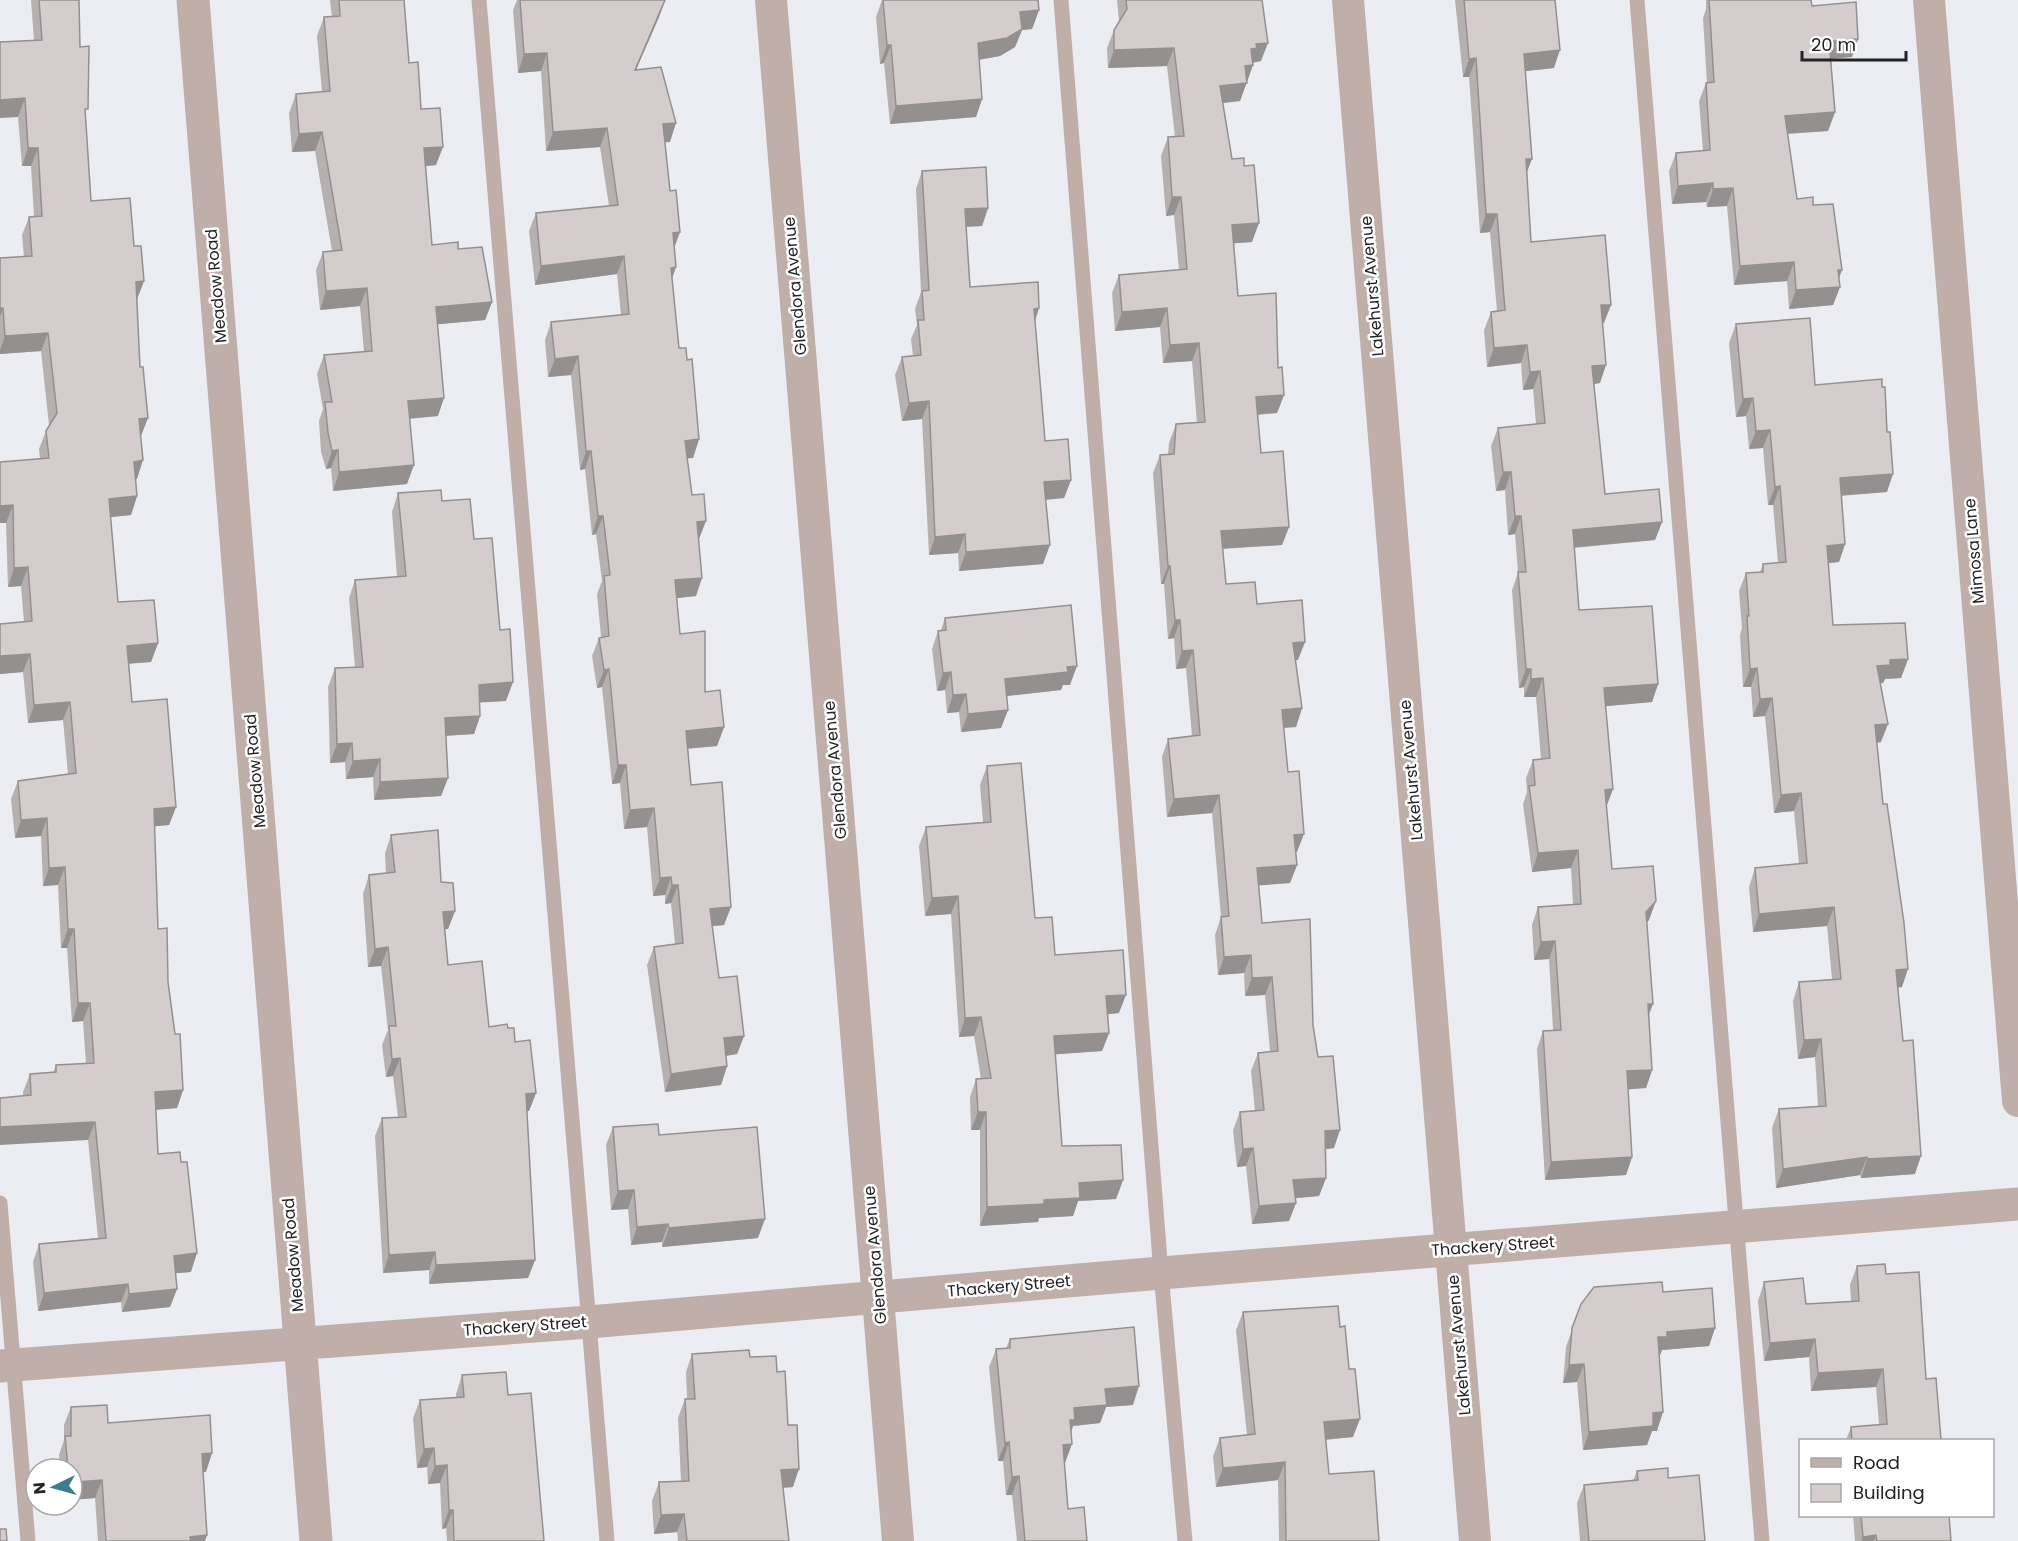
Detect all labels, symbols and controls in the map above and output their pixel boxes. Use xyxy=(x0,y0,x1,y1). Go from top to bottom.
scale bar xyxy=(1802,24,1906,62)
text: 20 m xyxy=(1811,32,1856,57)
street label: Lakehurst Avenue xyxy=(1354,215,1390,357)
street label: Glendora Avenue xyxy=(777,216,813,356)
street label: Meadow Road xyxy=(200,228,232,344)
street label: Mimosa Lane xyxy=(1958,497,1990,605)
street label: Lakehurst Avenue xyxy=(1393,699,1429,841)
street label: Glendora Avenue xyxy=(817,700,853,840)
street label: Meadow Road xyxy=(239,713,271,829)
street label: Glendora Avenue xyxy=(857,1185,893,1325)
street label: Meadow Road xyxy=(277,1197,309,1313)
street label: Thackery Street xyxy=(1431,1230,1556,1262)
street label: Thackery Street xyxy=(946,1269,1072,1303)
street label: Lakehurst Avenue xyxy=(1441,1274,1477,1416)
street label: Thackery Street xyxy=(463,1310,588,1342)
legend xyxy=(1799,1439,1994,1517)
text: Road xyxy=(1853,1450,1900,1475)
north arrow xyxy=(24,1457,84,1517)
text: Building xyxy=(1853,1480,1925,1505)
text: N xyxy=(28,1481,52,1495)

